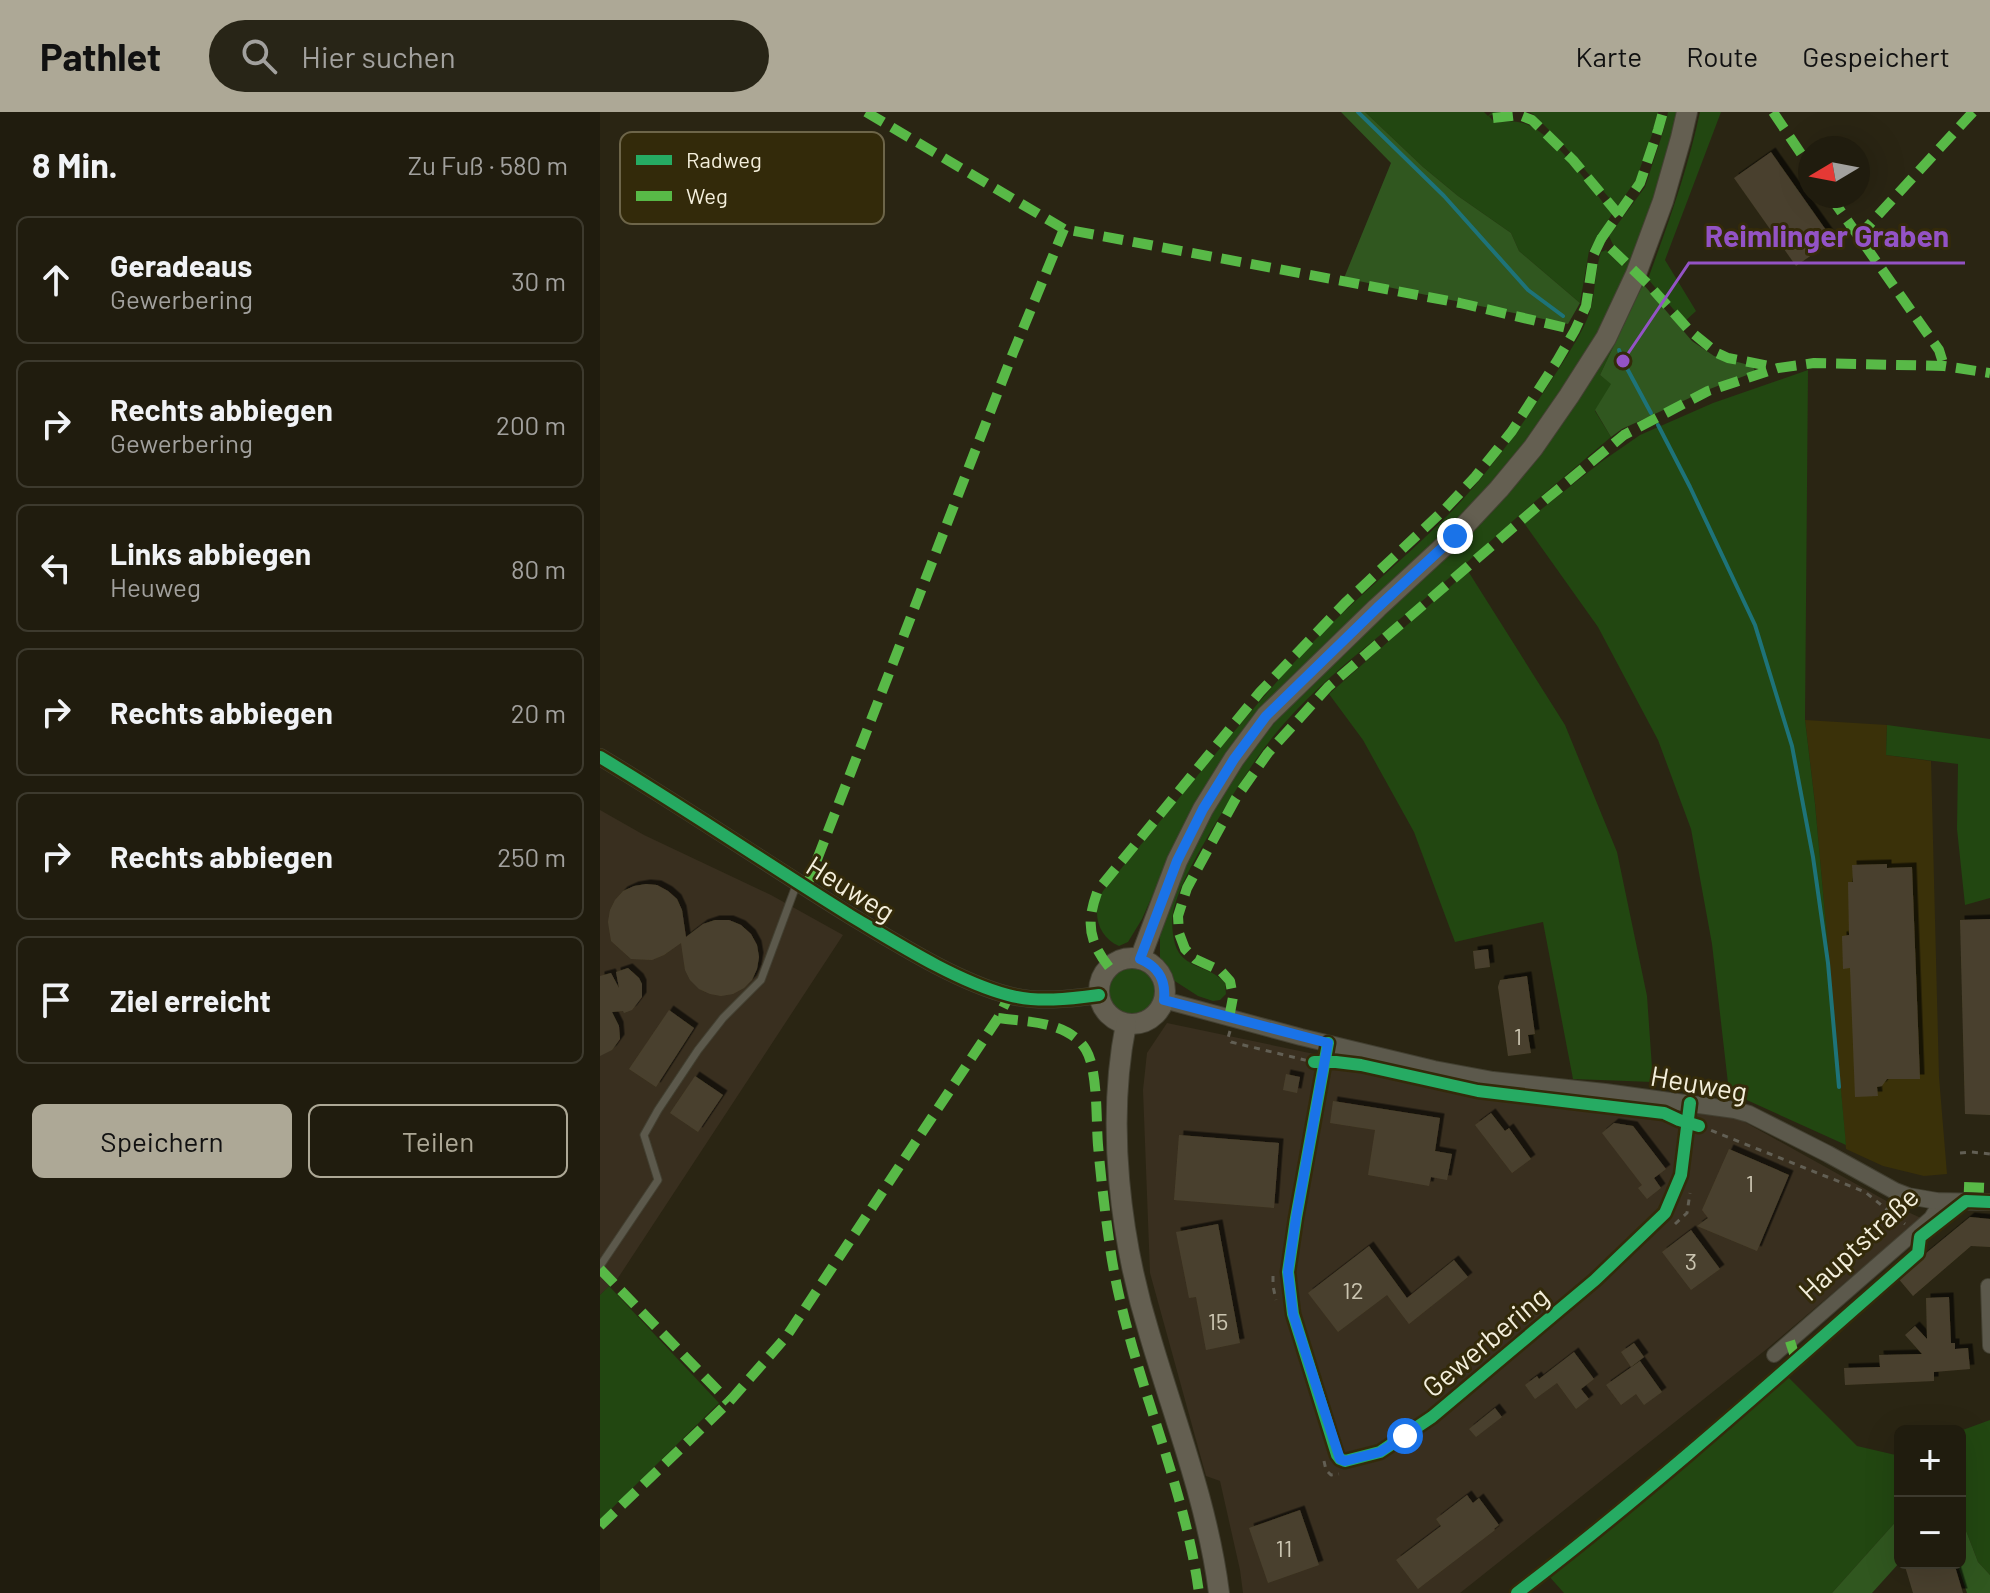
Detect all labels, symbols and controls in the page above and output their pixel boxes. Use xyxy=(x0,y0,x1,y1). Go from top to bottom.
search box xyxy=(209,20,769,92)
text: Pathlet xyxy=(40,33,161,79)
icon: search xyxy=(237,34,281,78)
text: Hier suchen xyxy=(301,38,456,74)
text: Karte xyxy=(1576,39,1642,73)
text: Route xyxy=(1686,39,1758,73)
text: Gespeichert xyxy=(1802,39,1950,73)
legend xyxy=(620,132,884,224)
north arrow xyxy=(1798,136,1870,208)
text: 8 Min. xyxy=(32,144,118,185)
text: Radweg xyxy=(686,146,762,172)
text: Zu Fuß · 580 m xyxy=(408,149,568,180)
text: Weg xyxy=(686,182,728,208)
callout: Reimlinger Graben xyxy=(1689,209,1965,263)
text: Reimlinger Graben xyxy=(1705,217,1949,253)
text: Geradeaus xyxy=(110,247,252,283)
icon: ahead xyxy=(34,258,78,302)
text: 30 m xyxy=(511,265,566,296)
text: Gewerbering xyxy=(110,283,253,314)
text: Rechts abbiegen xyxy=(110,391,333,427)
icon: right xyxy=(34,402,78,446)
text: 200 m xyxy=(496,409,566,440)
text: Gewerbering xyxy=(110,427,253,458)
route end xyxy=(1437,518,1473,554)
text: Links abbiegen xyxy=(110,535,311,571)
icon: left xyxy=(34,546,78,590)
text: 80 m xyxy=(511,553,566,584)
text: Heuweg xyxy=(110,571,201,602)
icon: right xyxy=(34,690,78,734)
text: Rechts abbiegen xyxy=(110,694,333,730)
text: 20 m xyxy=(511,697,566,728)
icon: right xyxy=(34,834,78,878)
text: Rechts abbiegen xyxy=(110,838,333,874)
text: 250 m xyxy=(497,841,566,872)
street label: Heuweg xyxy=(800,848,902,928)
icon: arrive xyxy=(34,978,78,1022)
text: Ziel erreicht xyxy=(110,982,271,1018)
house number: 1 xyxy=(1514,1021,1522,1050)
street label: Heuweg xyxy=(1648,1058,1750,1108)
button: Speichern xyxy=(32,1104,292,1178)
button: Teilen xyxy=(308,1104,568,1178)
house number: 1 xyxy=(1746,1168,1754,1197)
street label: Hauptstraße xyxy=(1791,1179,1925,1307)
house number: 3 xyxy=(1685,1246,1697,1275)
house number: 12 xyxy=(1342,1275,1364,1304)
street label: Gewerbering xyxy=(1415,1278,1555,1404)
house number: 15 xyxy=(1208,1306,1228,1335)
route start xyxy=(1387,1418,1423,1454)
map controls xyxy=(1894,1425,1966,1569)
button: + xyxy=(1894,1425,1966,1497)
button: − xyxy=(1894,1497,1966,1569)
house number: 11 xyxy=(1276,1533,1292,1562)

